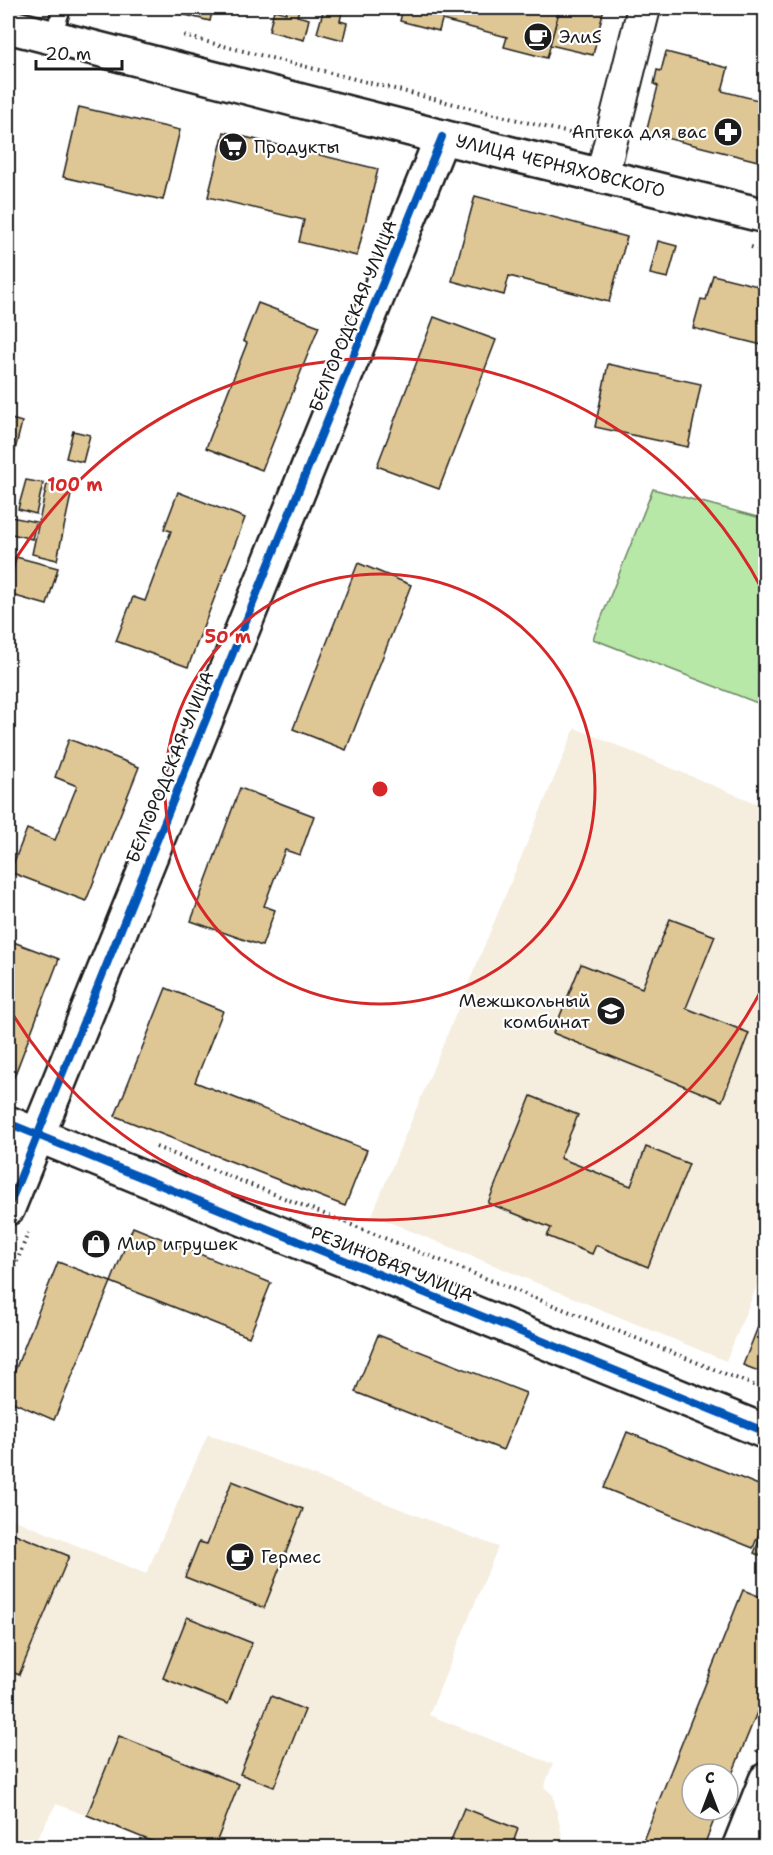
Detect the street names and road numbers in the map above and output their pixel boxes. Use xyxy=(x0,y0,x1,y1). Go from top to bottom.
street label: УЛИЦА ЧЕРНЯХОВСКОГО xyxy=(453,129,668,203)
street label: БЕЛГОРОДСКАЯ УЛИЦА xyxy=(303,216,403,416)
street label: БЕЛГОРОДСКАЯ УЛИЦА xyxy=(120,667,220,867)
street label: РЕЗИНОВАЯ УЛИЦА xyxy=(307,1220,477,1308)

